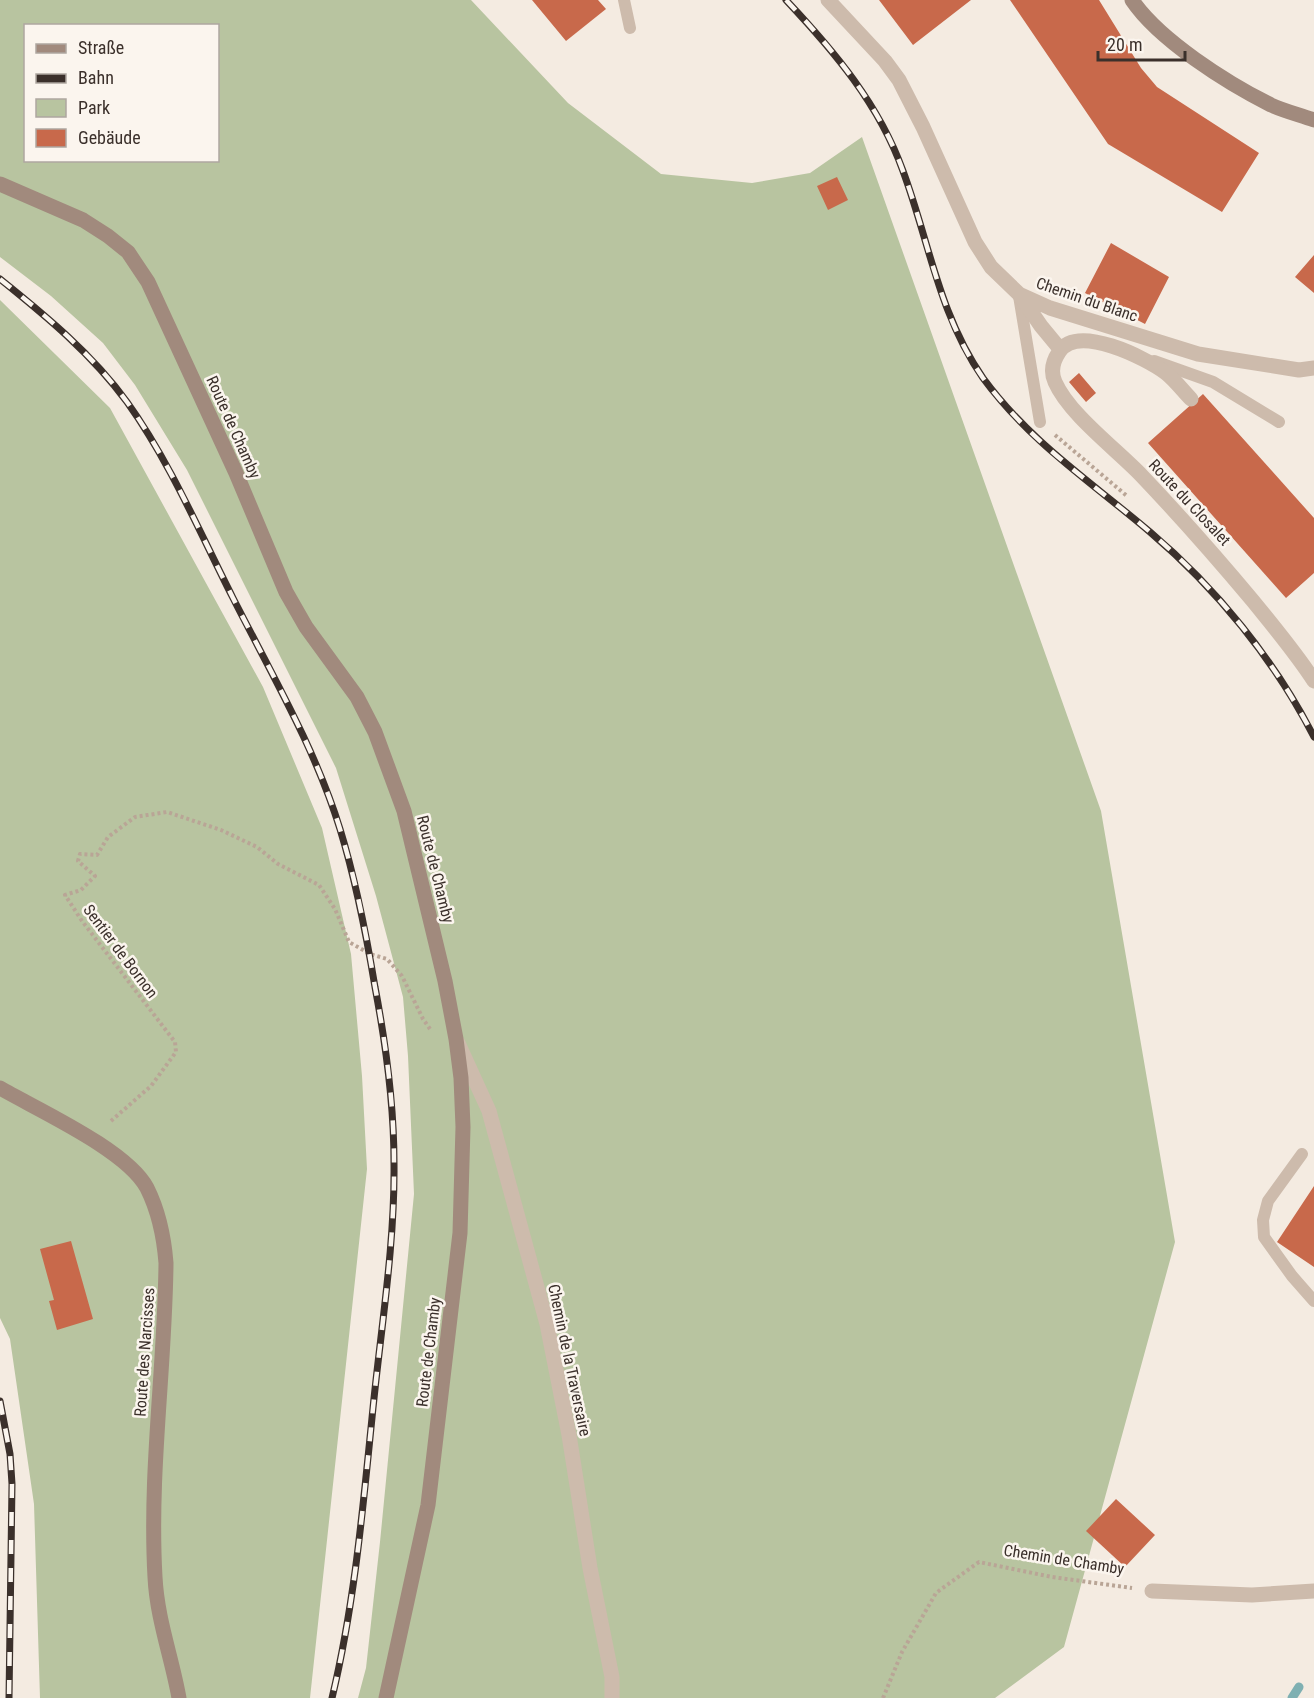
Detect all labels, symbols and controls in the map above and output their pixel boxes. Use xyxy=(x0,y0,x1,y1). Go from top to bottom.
legend xyxy=(24,24,219,162)
scale bar xyxy=(1098,24,1185,62)
text: 20 m xyxy=(1107,34,1142,55)
text: Straße xyxy=(78,37,124,58)
text: Bahn xyxy=(78,67,114,88)
text: Park xyxy=(78,97,110,118)
text: Gebäude xyxy=(78,127,141,148)
street label: Chemin du Blanc xyxy=(1034,273,1140,326)
street label: Route de Chamby xyxy=(202,373,265,482)
street label: Route du Closalet xyxy=(1145,455,1235,550)
street label: Route de Chamby xyxy=(413,813,458,925)
street label: Sentier de Bornon xyxy=(79,901,162,1002)
street label: Chemin de la Traversaire xyxy=(544,1282,595,1438)
street label: Route des Narcisses xyxy=(131,1287,158,1417)
street label: Route de Chamby xyxy=(412,1296,445,1408)
street label: Chemin de Chamby xyxy=(1002,1541,1126,1578)

